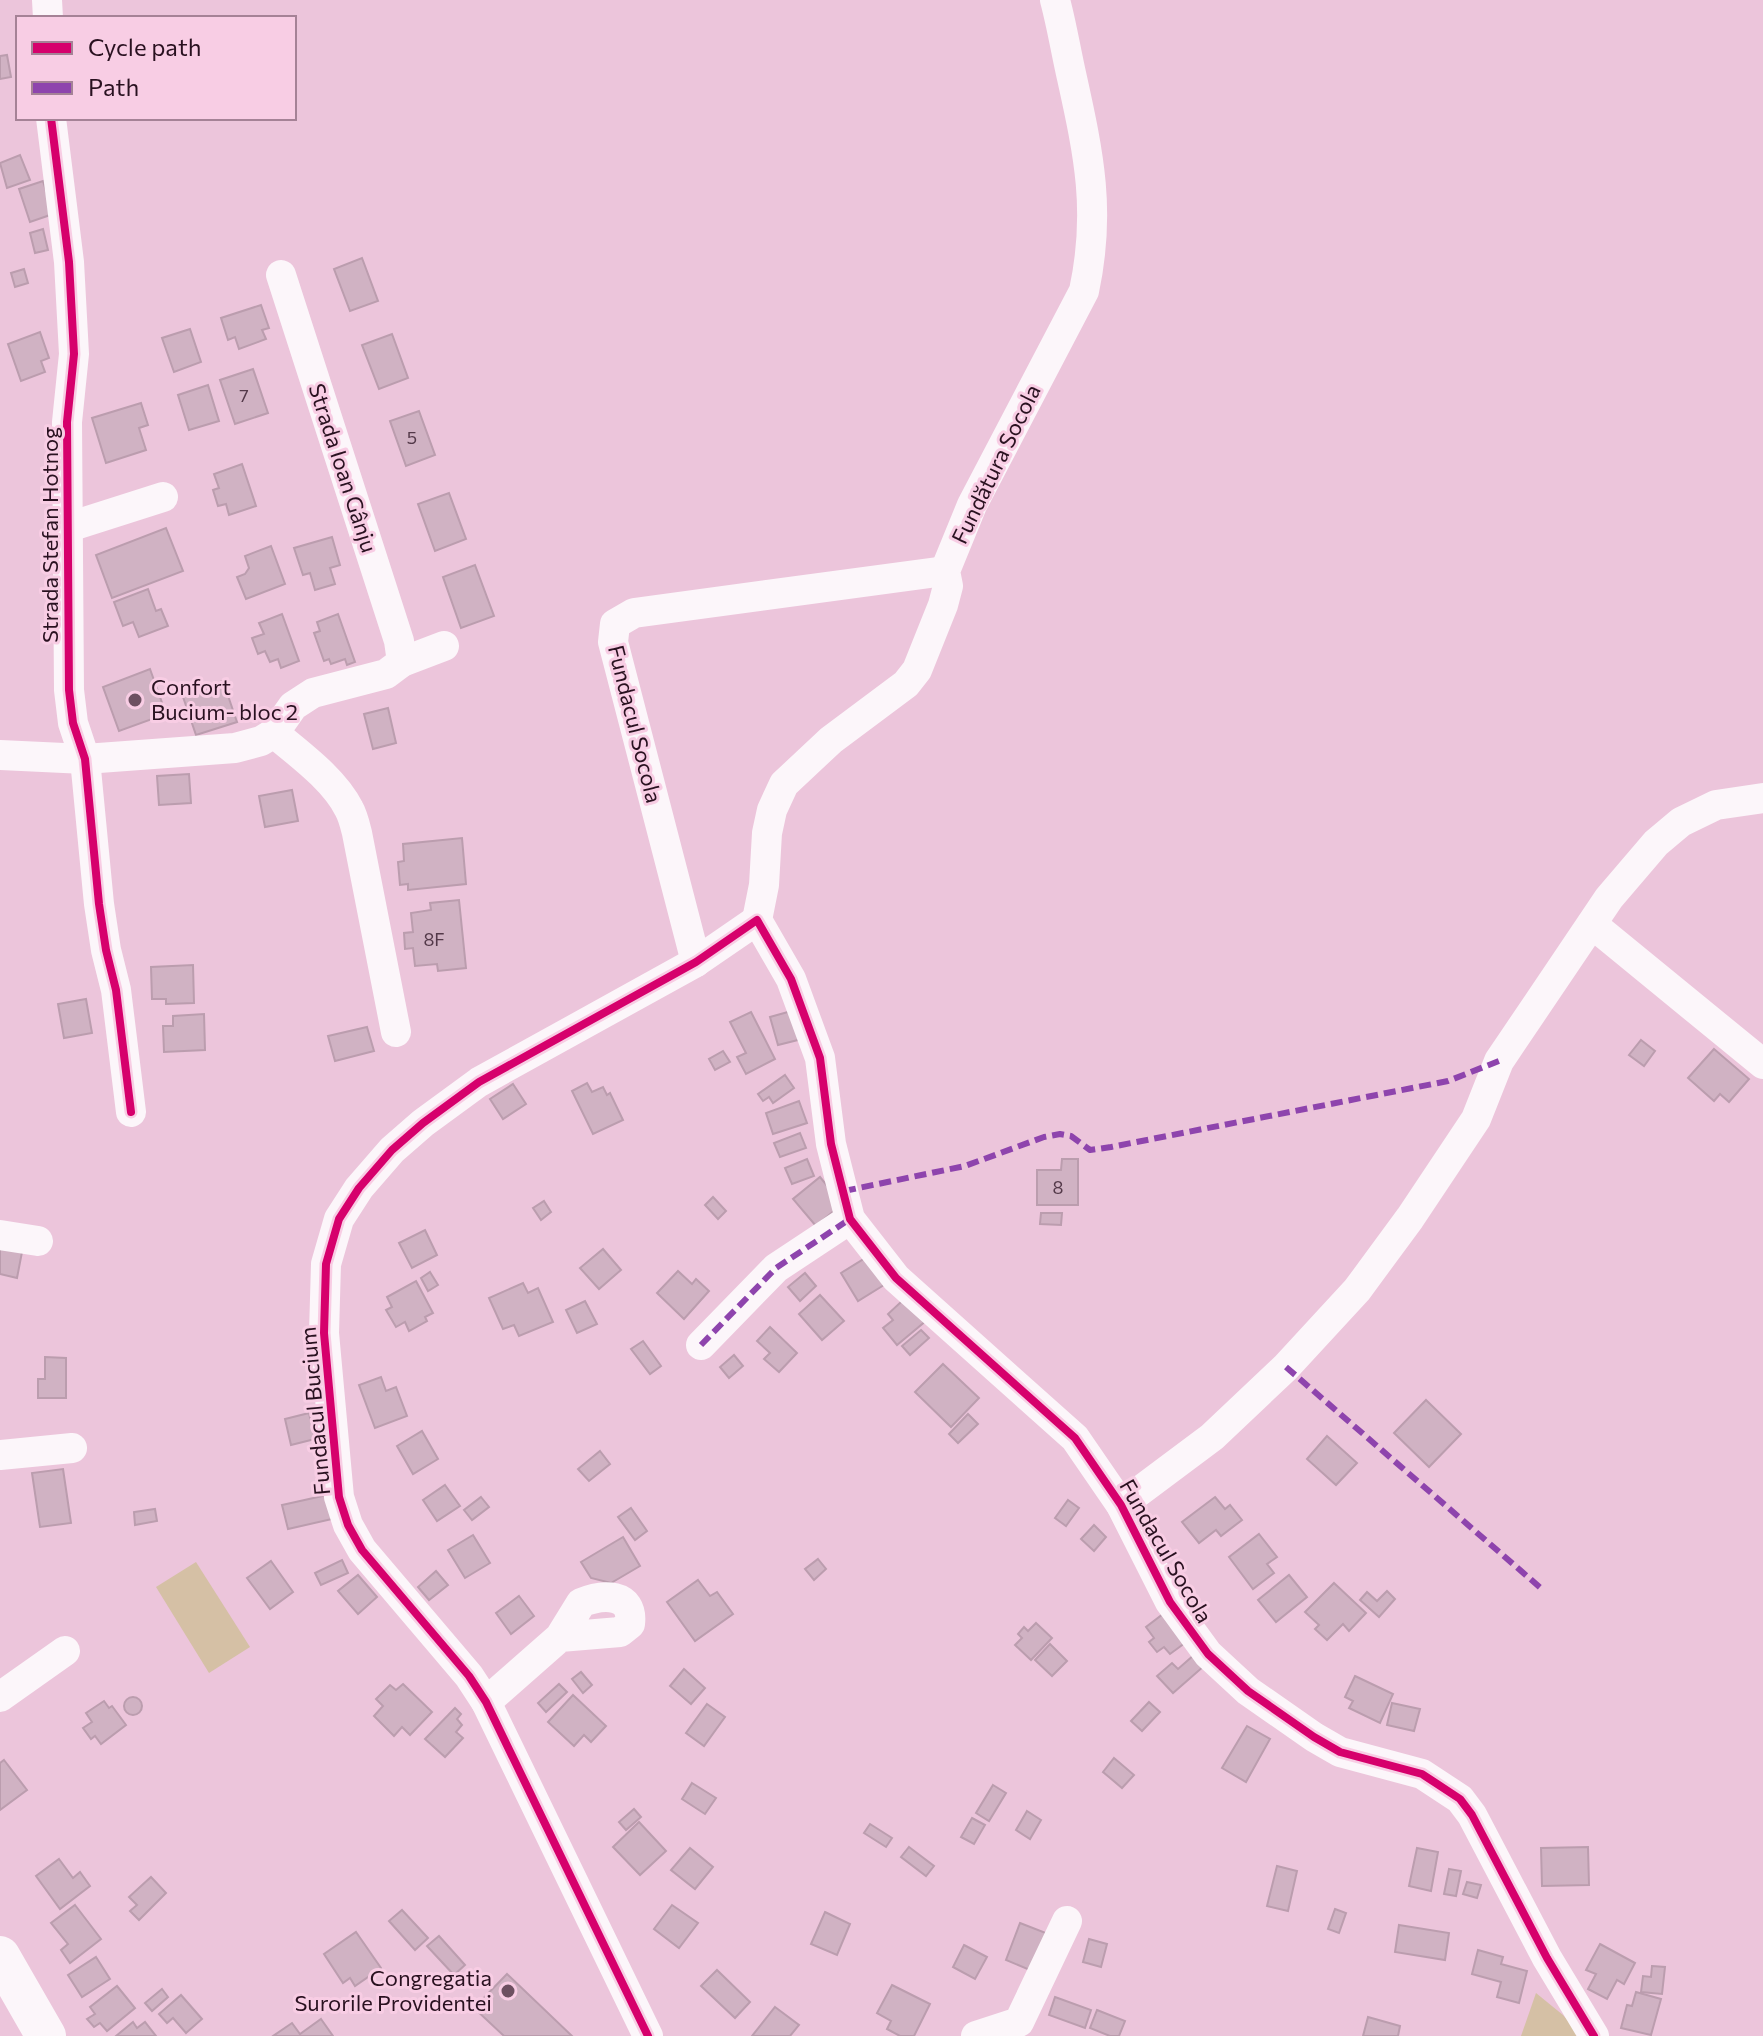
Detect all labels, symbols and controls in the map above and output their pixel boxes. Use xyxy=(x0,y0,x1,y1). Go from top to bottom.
legend xyxy=(16,16,296,120)
text: Cycle path xyxy=(88,32,202,61)
text: Path xyxy=(88,72,139,101)
street label: Strada Ioan Gânju xyxy=(303,380,383,556)
street label: Fundătura Socola xyxy=(945,380,1046,548)
house number: 7 xyxy=(239,384,249,406)
house number: 5 xyxy=(407,426,417,448)
street label: Strada Stefan Hotnog xyxy=(36,427,63,643)
street label: Fundacul Socola xyxy=(603,642,668,806)
place label: Confort Bucium- bloc 2 xyxy=(151,673,298,725)
marker: Confort Bucium- bloc 2 xyxy=(126,691,144,709)
house number: 8F xyxy=(423,928,445,950)
house number: 8 xyxy=(1053,1176,1064,1198)
street label: Fundacul Bucium xyxy=(294,1326,335,1496)
street label: Fundacul Socola xyxy=(1114,1474,1219,1627)
place label: Congregatia Surorile Providentei xyxy=(294,1964,492,2016)
marker: Congregatia Surorile Providentei xyxy=(499,1982,517,2000)

